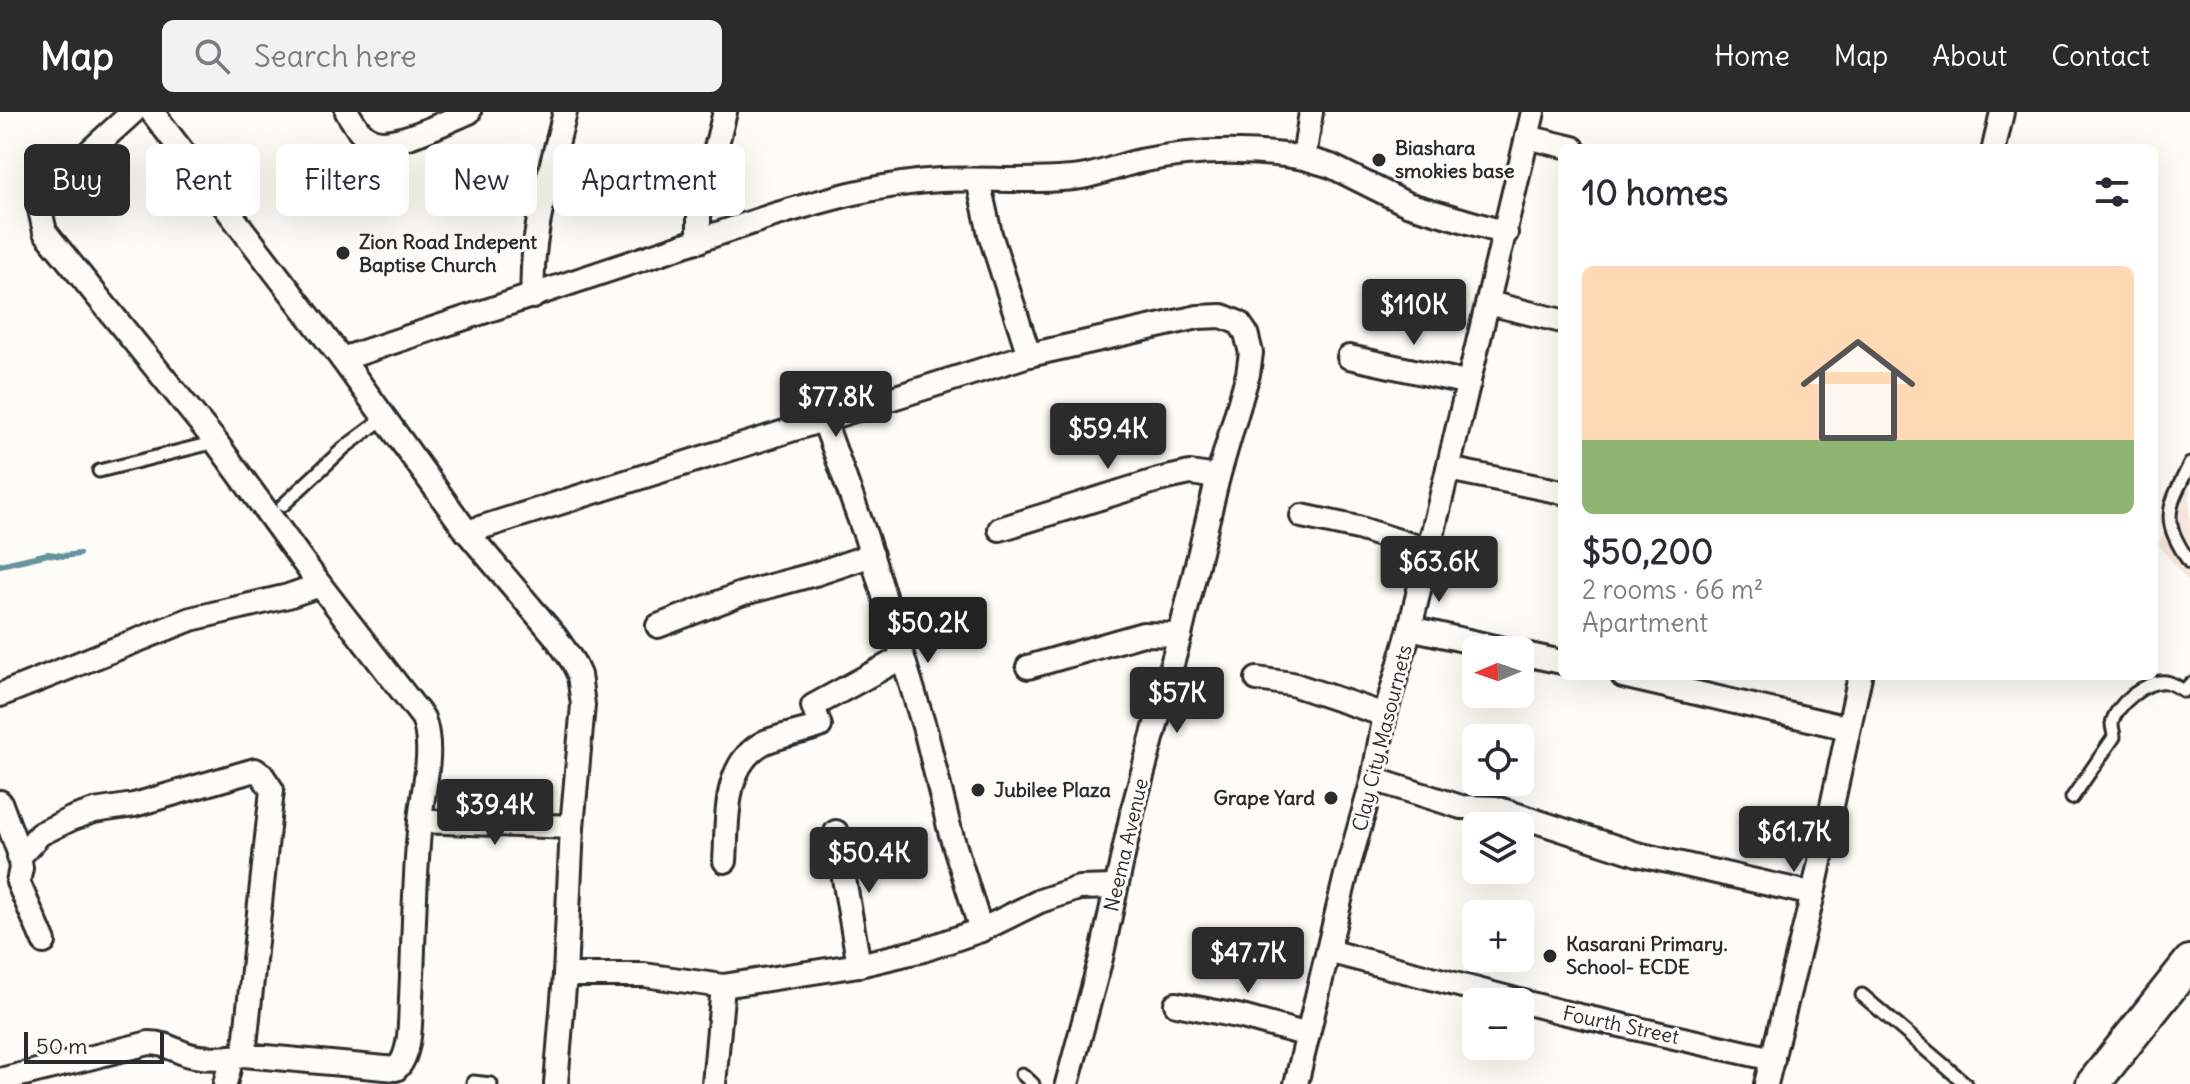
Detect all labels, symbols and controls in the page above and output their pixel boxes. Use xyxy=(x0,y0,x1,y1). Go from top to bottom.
search box xyxy=(162,20,722,92)
text: Map xyxy=(40,33,114,80)
icon: search xyxy=(190,34,234,78)
text: Search here xyxy=(254,37,417,75)
text: Home xyxy=(1714,38,1790,74)
text: Map xyxy=(1834,38,1888,74)
text: About xyxy=(1932,38,2007,74)
text: Contact xyxy=(2051,38,2150,74)
place label: Biashara smokies base xyxy=(1395,135,1515,183)
chip: Buy xyxy=(24,144,130,216)
chip: Rent xyxy=(146,144,260,216)
chip: Filters xyxy=(276,144,409,216)
chip: New xyxy=(425,144,537,216)
chip: Apartment xyxy=(553,144,745,216)
marker: Biashara smokies base xyxy=(1370,151,1388,169)
icon: filters xyxy=(2090,170,2134,214)
text: 10 homes xyxy=(1582,171,1728,214)
place label: Zion Road Indepent Baptise Church xyxy=(359,229,537,277)
marker: Zion Road Indepent Baptise Church xyxy=(334,244,352,262)
pin: $110K xyxy=(1358,279,1470,347)
text: $110K xyxy=(1380,288,1448,321)
icon: home xyxy=(1786,318,1930,462)
pin: $77.8K xyxy=(771,371,901,439)
text: $77.8K xyxy=(798,380,874,413)
pin: $59.4K xyxy=(1043,403,1173,471)
text: $59.4K xyxy=(1068,412,1148,445)
text: $50,200 xyxy=(1582,530,1713,573)
pin: $63.6K xyxy=(1374,536,1504,604)
text: $63.6K xyxy=(1399,545,1479,578)
text: 2 rooms · 66 m² xyxy=(1582,573,1764,606)
pin: $50.2K xyxy=(863,597,993,665)
text: $50.2K xyxy=(887,606,969,639)
text: Apartment xyxy=(1582,606,1708,639)
north arrow xyxy=(1462,636,1534,708)
map controls xyxy=(1462,636,1534,1060)
street label: Clay City Masournets xyxy=(1346,642,1417,834)
pin: $57K xyxy=(1130,667,1224,735)
text: $57K xyxy=(1148,676,1206,709)
button: locate xyxy=(1462,724,1534,796)
street label: Neema Avenue xyxy=(1098,776,1153,914)
place label: Jubilee Plaza xyxy=(994,777,1111,802)
pin: $39.4K xyxy=(430,779,560,847)
marker: Jubilee Plaza xyxy=(969,781,987,799)
place label: Grape Yard xyxy=(1213,785,1315,810)
text: $39.4K xyxy=(455,788,535,821)
marker: Grape Yard xyxy=(1322,789,1340,807)
pin: $61.7K xyxy=(1729,806,1859,874)
button: layers xyxy=(1462,812,1534,884)
text: $61.7K xyxy=(1757,815,1831,848)
pin: $50.4K xyxy=(804,827,934,895)
text: $50.4K xyxy=(828,836,910,869)
button: + xyxy=(1462,900,1534,972)
pin: $47.7K xyxy=(1183,927,1313,995)
place label: Kasarani Primary. School- ECDE xyxy=(1566,931,1728,979)
text: $47.7K xyxy=(1210,936,1286,969)
marker: Kasarani Primary. School- ECDE xyxy=(1541,947,1559,965)
button: − xyxy=(1462,988,1534,1060)
street label: Fourth Street xyxy=(1561,1000,1682,1049)
scale bar xyxy=(24,1028,164,1064)
text: 50 m xyxy=(36,1032,88,1060)

